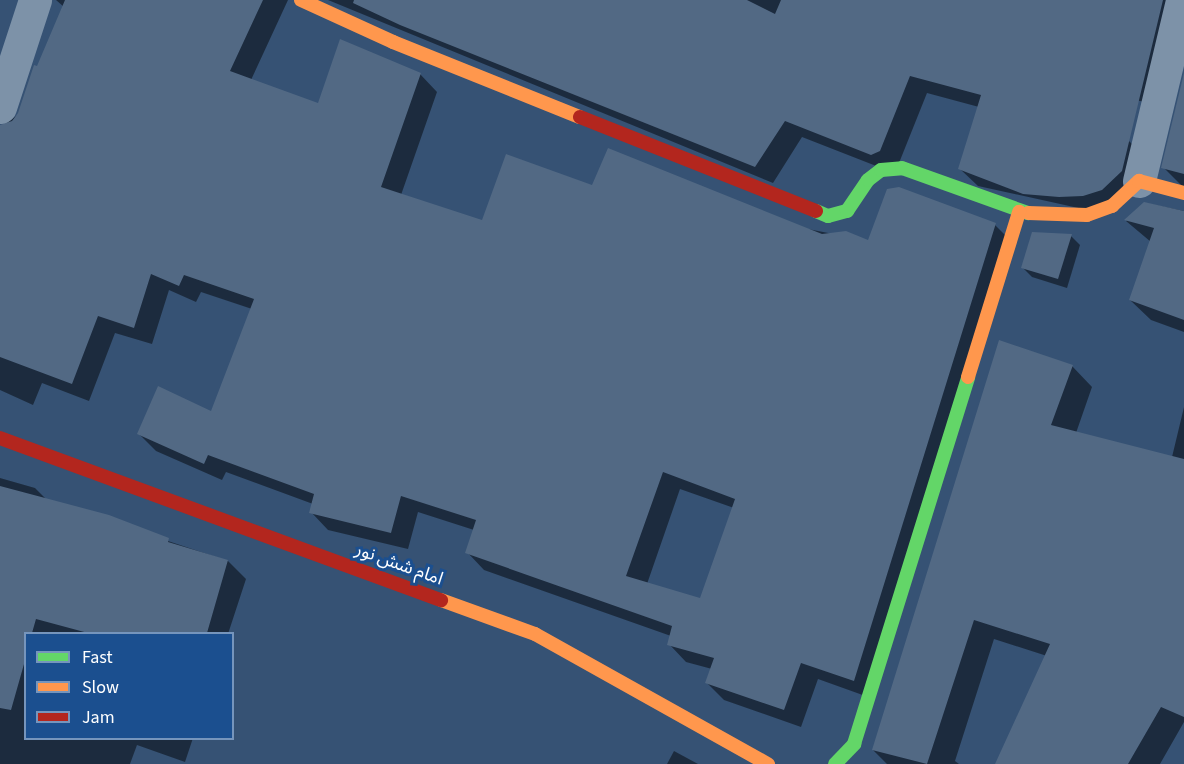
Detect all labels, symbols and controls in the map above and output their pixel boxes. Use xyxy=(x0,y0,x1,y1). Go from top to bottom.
street label: امام شش نور xyxy=(352,539,446,591)
legend xyxy=(24,632,234,740)
text: Fast xyxy=(82,645,113,670)
text: Slow xyxy=(82,675,119,700)
text: Jam xyxy=(82,705,115,730)

